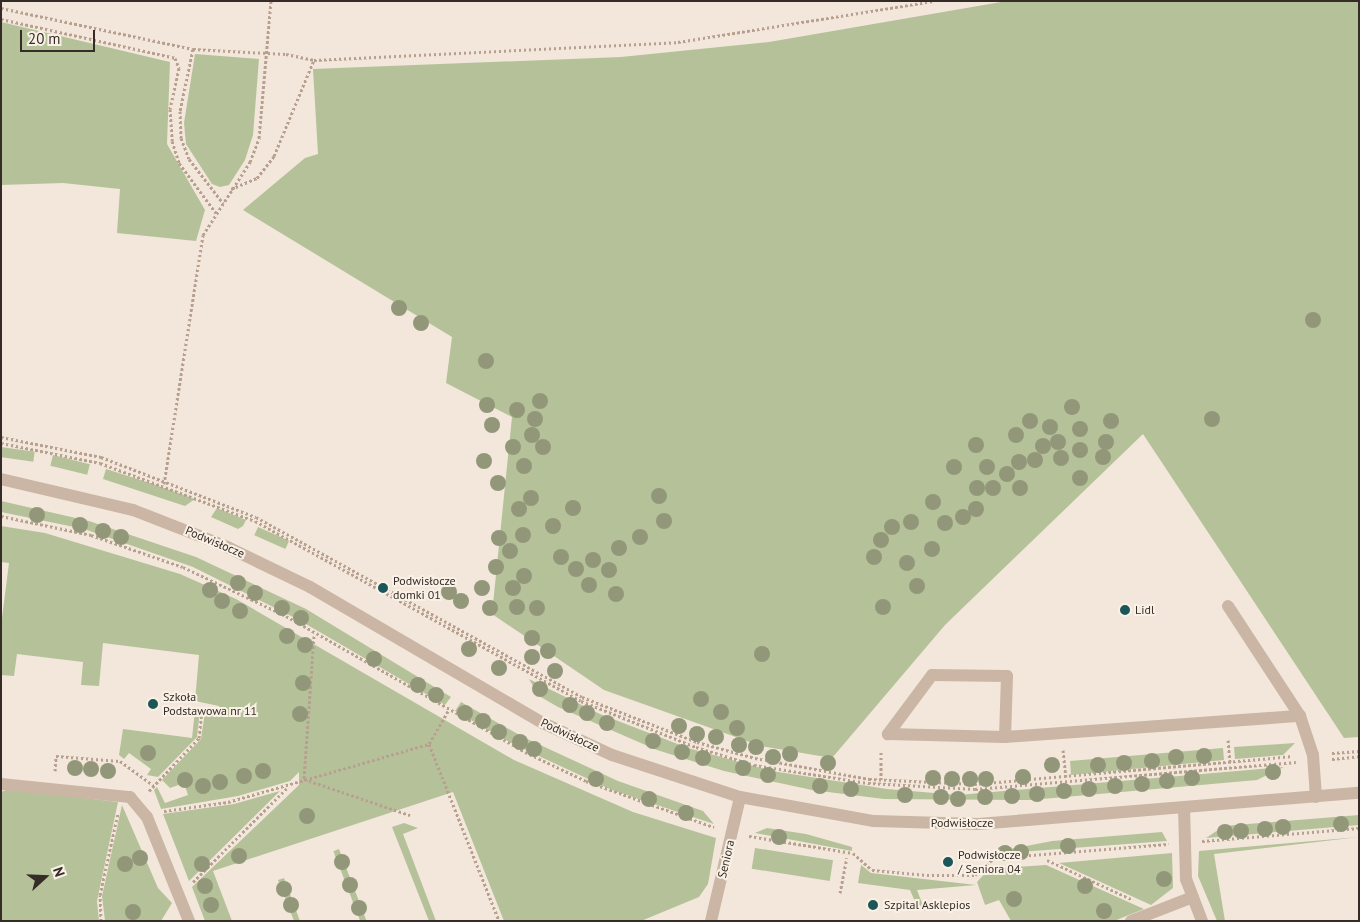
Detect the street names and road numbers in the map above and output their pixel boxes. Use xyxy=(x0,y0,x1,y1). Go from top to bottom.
street label: Podwisłocze xyxy=(183,523,247,561)
street label: Podwisłocze xyxy=(539,715,601,755)
street label: Podwisłocze xyxy=(931,816,993,830)
street label: Seniora xyxy=(715,839,737,879)

